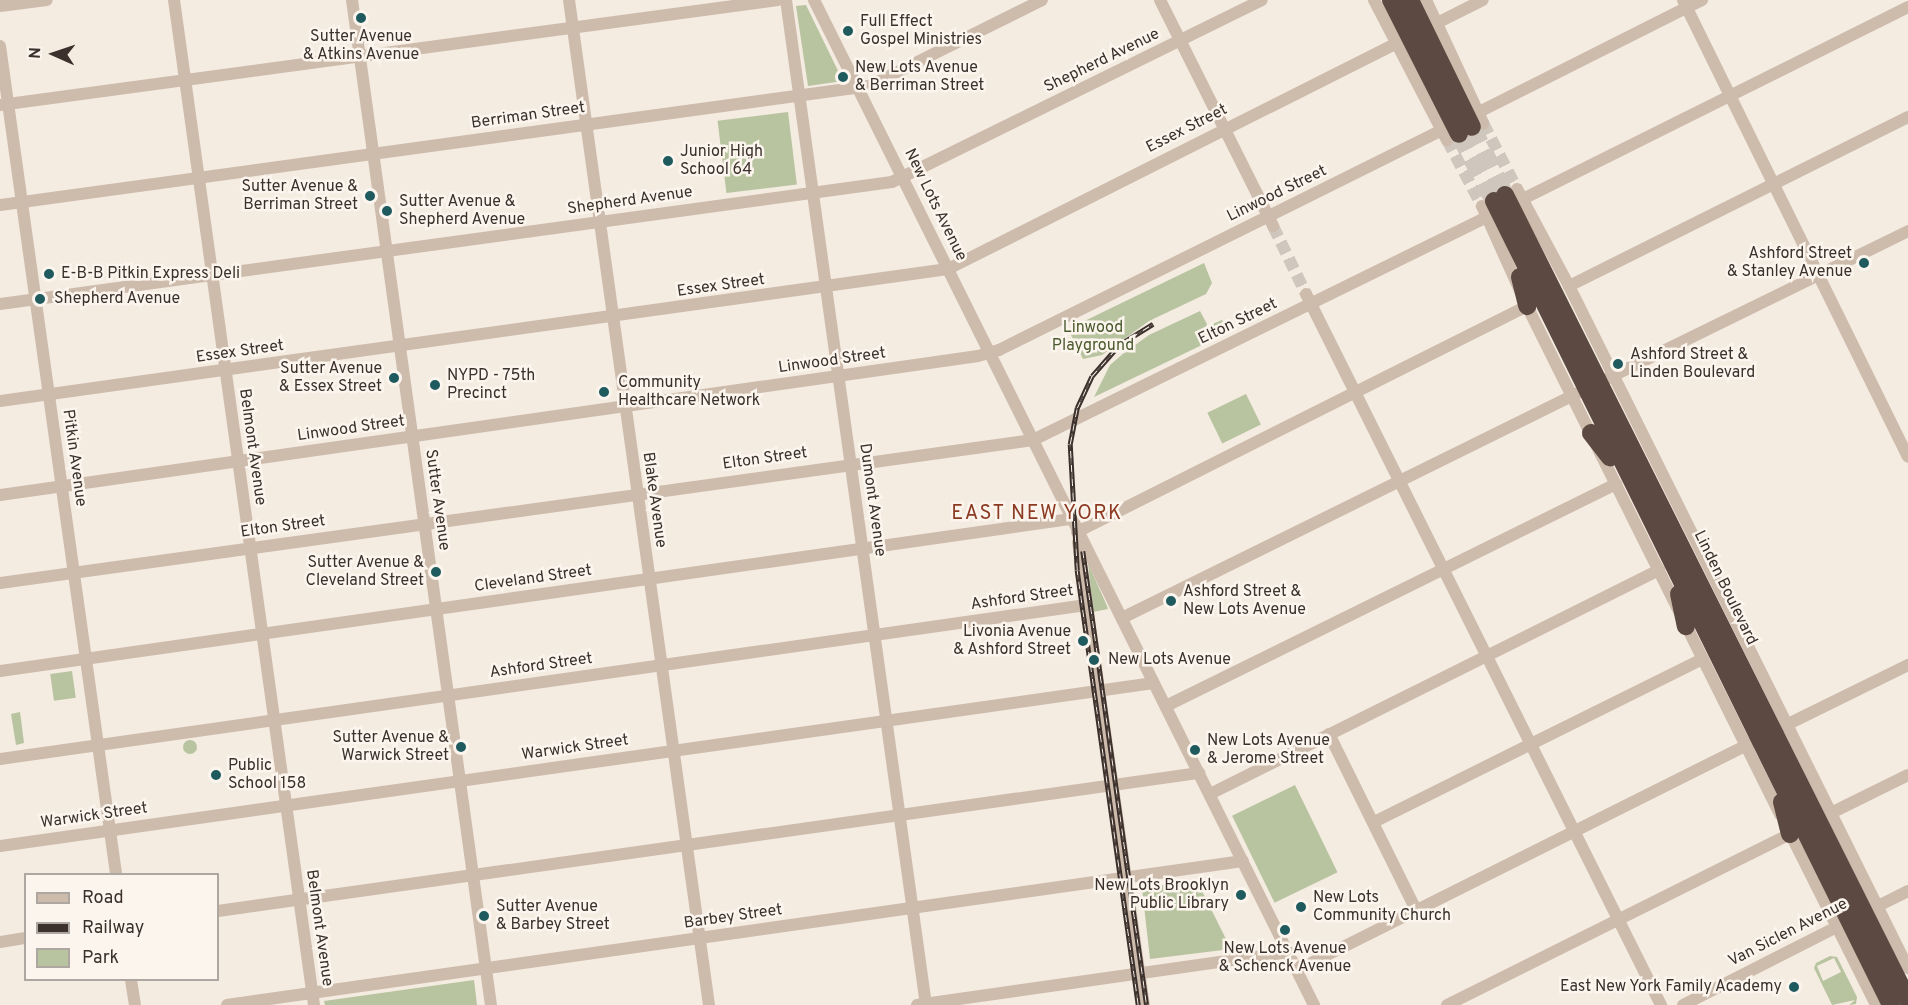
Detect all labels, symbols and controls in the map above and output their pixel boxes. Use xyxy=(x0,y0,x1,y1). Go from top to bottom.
marker: Sutter Avenue & Atkins Avenue xyxy=(354,11,368,25)
place label: Full Effect Gospel Ministries xyxy=(860,12,982,50)
north arrow xyxy=(24,24,84,84)
marker: Full Effect Gospel Ministries xyxy=(841,24,855,38)
street label: Shepherd Avenue xyxy=(1041,25,1163,97)
place label: Sutter Avenue & Atkins Avenue xyxy=(302,27,420,65)
text: N xyxy=(26,47,46,59)
place label: New Lots Avenue & Berriman Street xyxy=(855,58,984,96)
marker: New Lots Avenue & Berriman Street xyxy=(836,70,850,84)
street label: Berriman Street xyxy=(470,99,586,133)
street label: Essex Street xyxy=(1143,100,1231,158)
place label: Junior High School 64 xyxy=(680,142,763,180)
street label: New Lots Avenue xyxy=(899,145,971,265)
marker: Junior High School 64 xyxy=(661,154,675,168)
street label: Linwood Street xyxy=(1224,162,1330,226)
place label: Sutter Avenue & Berriman Street xyxy=(241,177,358,215)
street label: Shepherd Avenue xyxy=(566,183,694,219)
marker: Sutter Avenue & Berriman Street xyxy=(363,189,377,203)
place label: Sutter Avenue & Shepherd Avenue xyxy=(399,192,526,230)
marker: Sutter Avenue & Shepherd Avenue xyxy=(380,204,394,218)
place label: Ashford Street & Stanley Avenue xyxy=(1726,244,1852,282)
marker: Ashford Street & Stanley Avenue xyxy=(1857,256,1871,270)
place label: E-B-B Pitkin Express Deli xyxy=(61,264,240,284)
marker: E-B-B Pitkin Express Deli xyxy=(42,267,56,281)
street label: Essex Street xyxy=(676,270,766,302)
place label: Shepherd Avenue xyxy=(54,289,181,309)
marker: Shepherd Avenue xyxy=(31,290,49,308)
street label: Elton Street xyxy=(1195,295,1281,349)
park label: Linwood Playground xyxy=(1052,318,1134,356)
street label: Essex Street xyxy=(195,336,285,368)
street label: Linwood Street xyxy=(777,344,887,378)
place label: Ashford Street & Linden Boulevard xyxy=(1630,345,1755,383)
marker: Ashford Street & Linden Boulevard xyxy=(1611,357,1625,371)
place label: Sutter Avenue & Essex Street xyxy=(279,359,382,397)
place label: NYPD - 75th Precinct xyxy=(447,366,536,404)
marker: Sutter Avenue & Essex Street xyxy=(387,371,401,385)
place label: Community Healthcare Network xyxy=(618,373,760,411)
marker: NYPD - 75th Precinct xyxy=(428,378,442,392)
marker: Community Healthcare Network xyxy=(595,383,613,401)
street label: Belmont Avenue xyxy=(234,387,270,507)
street label: Pitkin Avenue xyxy=(58,408,90,508)
street label: Linwood Street xyxy=(296,412,406,446)
street label: Dumont Avenue xyxy=(855,442,889,558)
street label: Elton Street xyxy=(721,444,809,474)
street label: Sutter Avenue xyxy=(420,448,454,552)
street label: Blake Avenue xyxy=(638,451,670,549)
district label: EAST NEW YORK xyxy=(950,502,1124,526)
street label: Elton Street xyxy=(239,512,327,542)
street label: Linden Boulevard xyxy=(1689,528,1761,648)
place label: Sutter Avenue & Cleveland Street xyxy=(306,553,424,591)
street label: Cleveland Street xyxy=(473,561,593,597)
marker: Sutter Avenue & Cleveland Street xyxy=(429,565,443,579)
street label: Ashford Street xyxy=(969,581,1075,615)
place label: Ashford Street & New Lots Avenue xyxy=(1183,582,1306,620)
marker: Ashford Street & New Lots Avenue xyxy=(1164,594,1178,608)
place label: Livonia Avenue & Ashford Street xyxy=(953,622,1071,660)
marker: Livonia Avenue & Ashford Street xyxy=(1076,634,1090,648)
street label: Ashford Street xyxy=(488,649,594,683)
place label: New Lots Avenue xyxy=(1108,650,1231,670)
marker: New Lots Avenue xyxy=(1085,651,1103,669)
place label: Sutter Avenue & Warwick Street xyxy=(332,728,449,766)
street label: Warwick Street xyxy=(520,731,630,765)
place label: New Lots Avenue & Jerome Street xyxy=(1207,731,1330,769)
marker: Sutter Avenue & Warwick Street xyxy=(454,740,468,754)
marker: New Lots Avenue & Jerome Street xyxy=(1188,743,1202,757)
place label: Public School 158 xyxy=(228,756,306,794)
marker: Public School 158 xyxy=(209,768,223,782)
street label: Warwick Street xyxy=(39,799,149,833)
street label: Belmont Avenue xyxy=(301,868,337,988)
legend xyxy=(24,873,219,981)
place label: New Lots Brooklyn Public Library xyxy=(1094,876,1229,914)
text: Road xyxy=(82,887,124,910)
marker: New Lots Brooklyn Public Library xyxy=(1234,888,1248,902)
place label: New Lots Community Church xyxy=(1313,888,1451,926)
street label: Van Siclen Avenue xyxy=(1725,895,1851,971)
place label: Sutter Avenue & Barbey Street xyxy=(496,897,610,935)
marker: New Lots Community Church xyxy=(1294,900,1308,914)
street label: Barbey Street xyxy=(683,901,783,933)
marker: Sutter Avenue & Barbey Street xyxy=(477,909,491,923)
text: Railway xyxy=(82,917,144,940)
marker: New Lots Avenue & Schenck Avenue xyxy=(1278,923,1292,937)
place label: New Lots Avenue & Schenck Avenue xyxy=(1219,939,1351,977)
text: Park xyxy=(82,947,119,970)
place label: East New York Family Academy xyxy=(1559,977,1782,997)
marker: East New York Family Academy xyxy=(1787,980,1801,994)

